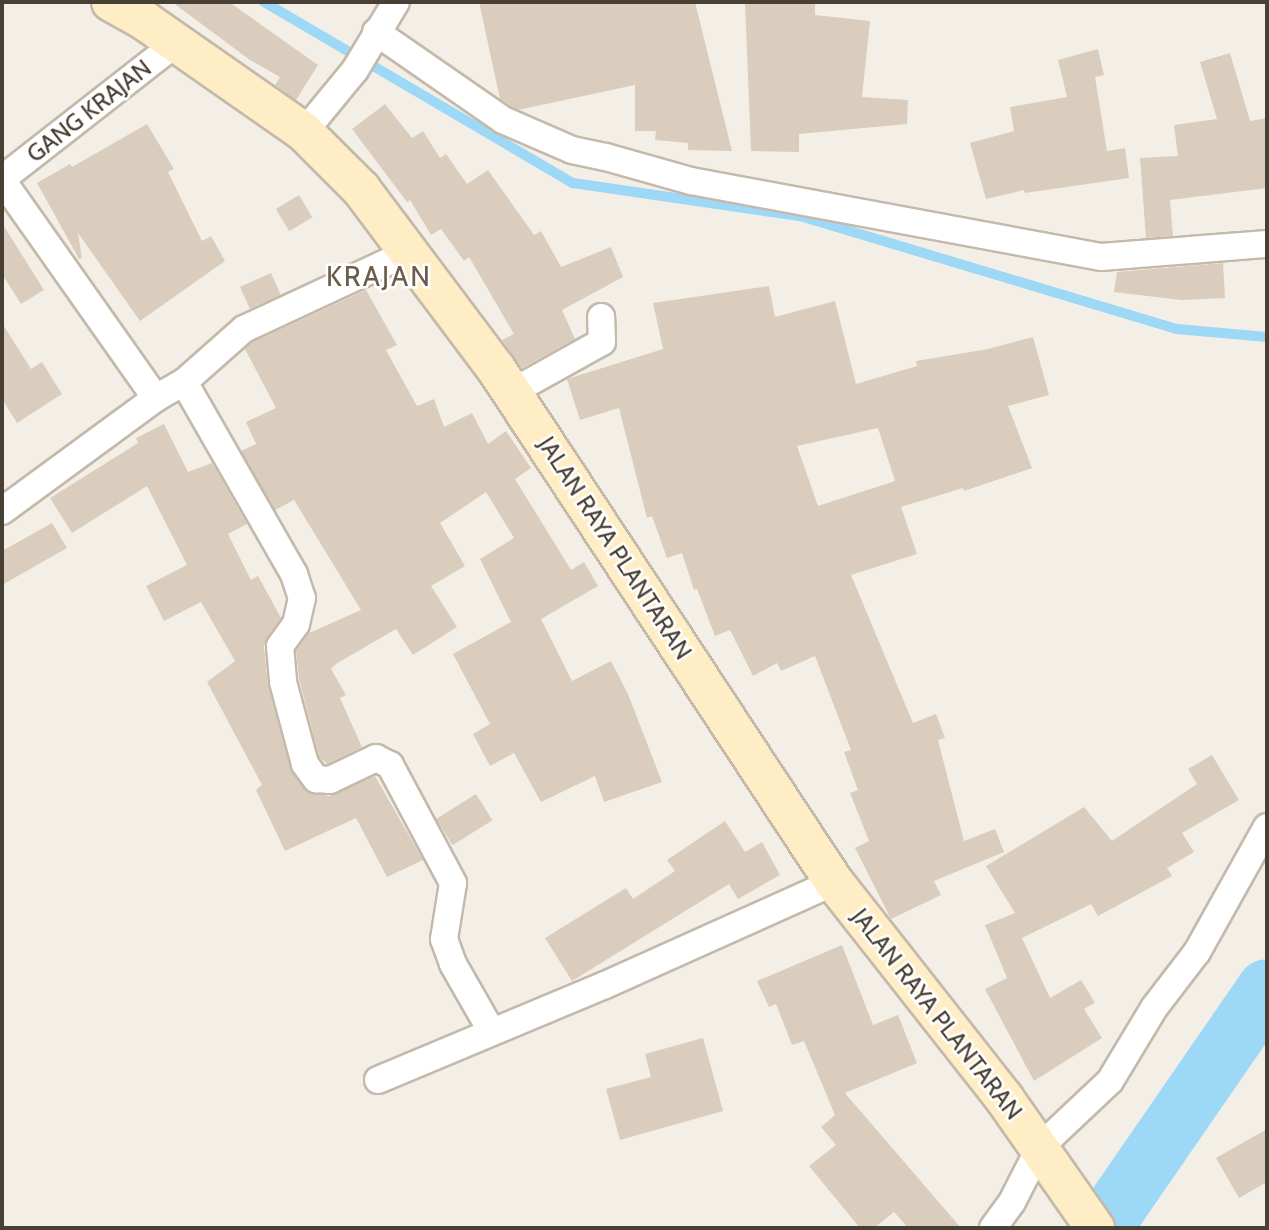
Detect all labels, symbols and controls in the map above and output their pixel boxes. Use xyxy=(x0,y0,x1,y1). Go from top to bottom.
street label: GANG KRAJAN xyxy=(21,53,157,169)
district label: KRAJAN xyxy=(327,259,431,293)
street label: JALAN RAYA PLANTARAN xyxy=(532,431,698,665)
street label: JALAN RAYA PLANTARAN xyxy=(846,903,1028,1125)

